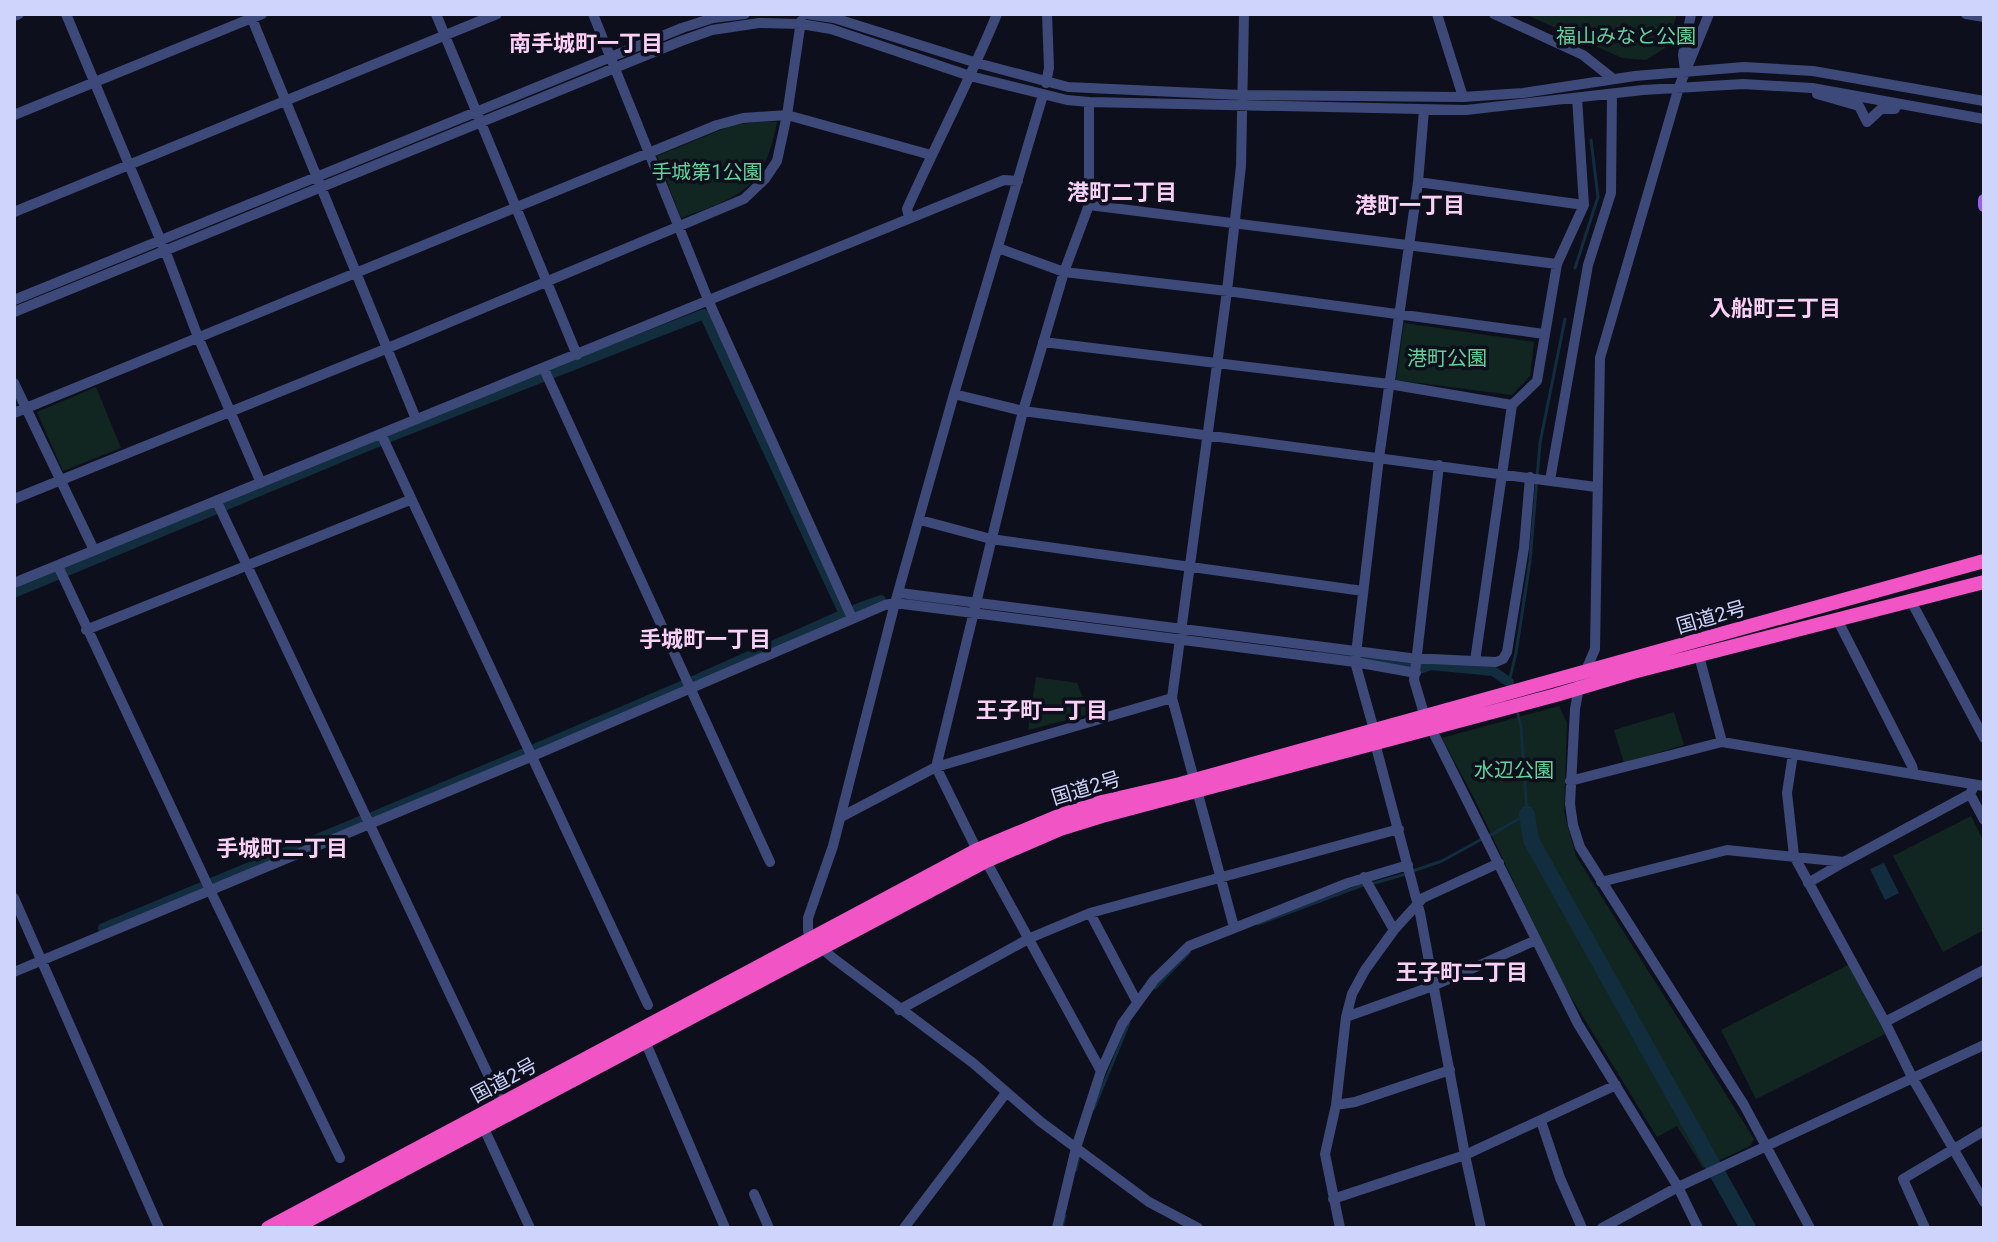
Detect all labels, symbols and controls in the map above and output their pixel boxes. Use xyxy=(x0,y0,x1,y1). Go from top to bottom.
park label: 福山みなと公園 xyxy=(1556,24,1696,48)
district label: 南手城町一丁目 xyxy=(509,31,663,56)
park label: 手城第1公園 xyxy=(651,160,763,184)
district label: 港町二丁目 xyxy=(1067,180,1177,205)
district label: 港町一丁目 xyxy=(1355,193,1465,218)
district label: 入船町三丁目 xyxy=(1709,296,1841,321)
park label: 港町公園 xyxy=(1407,346,1487,370)
street label: 国道2号 xyxy=(1673,596,1749,638)
district label: 手城町一丁目 xyxy=(639,627,771,652)
district label: 王子町一丁目 xyxy=(976,698,1108,723)
park label: 水辺公園 xyxy=(1474,758,1554,782)
street label: 国道2号 xyxy=(1048,766,1124,810)
district label: 手城町二丁目 xyxy=(216,836,348,861)
district label: 王子町二丁目 xyxy=(1396,960,1528,985)
street label: 国道2号 xyxy=(467,1053,541,1107)

